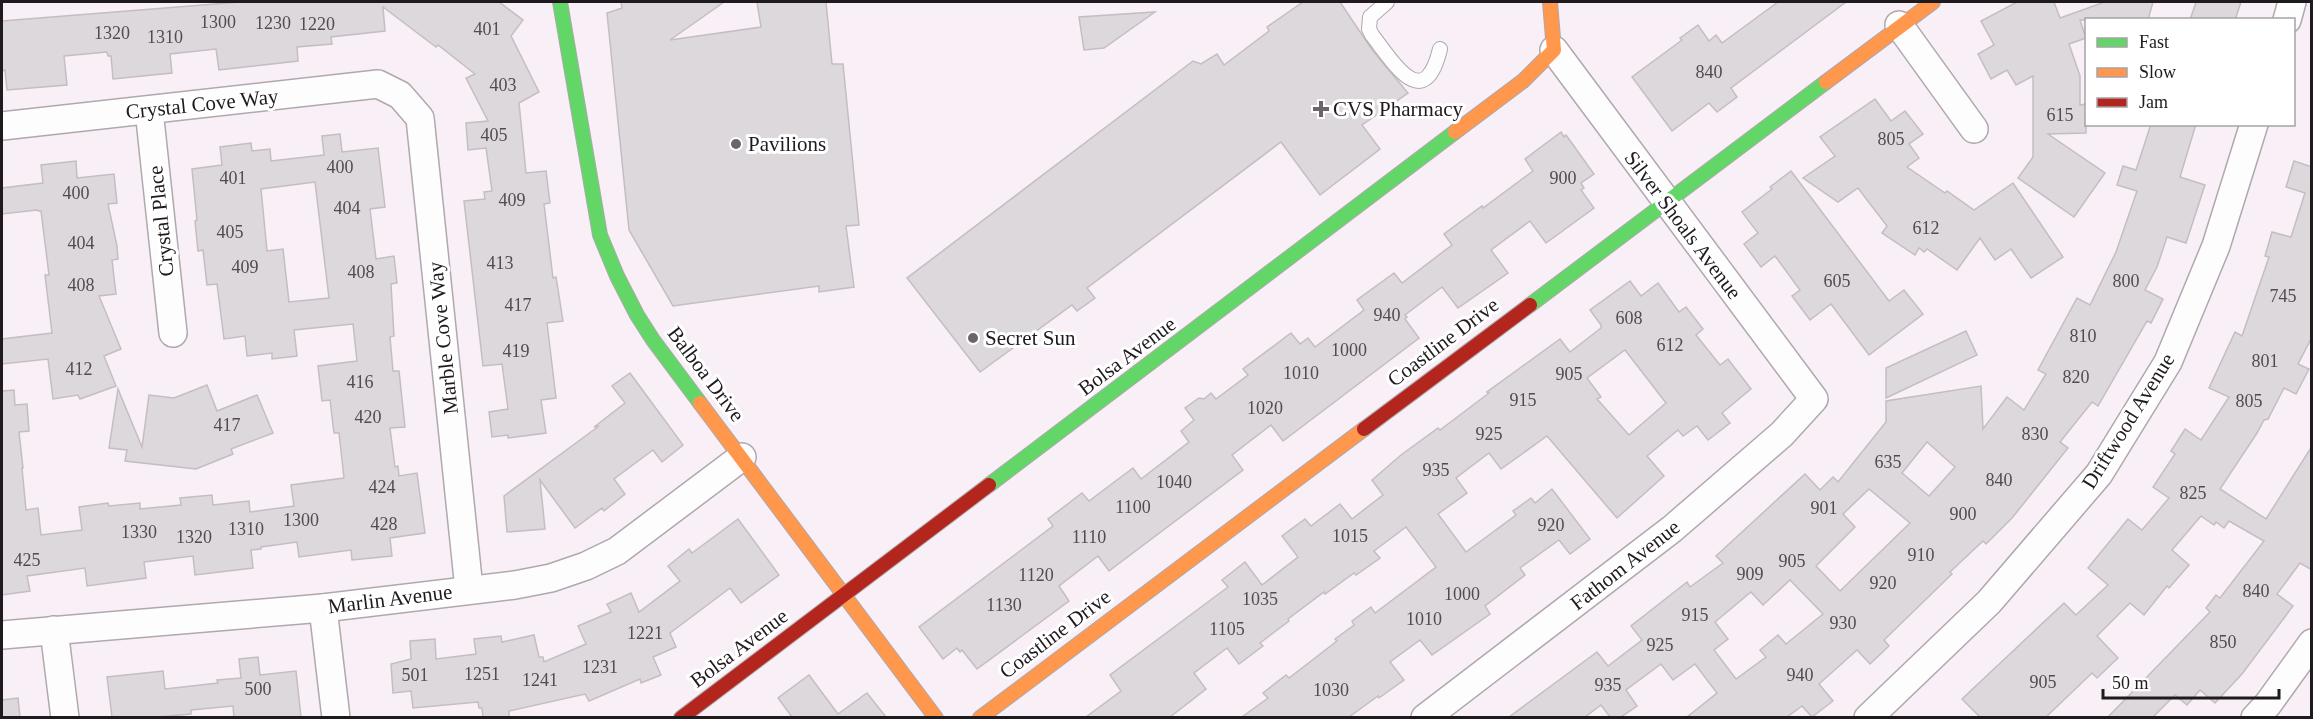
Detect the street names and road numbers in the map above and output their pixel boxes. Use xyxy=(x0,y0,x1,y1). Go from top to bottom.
street label: Crystal Cove Way xyxy=(125,84,280,124)
street label: Silver Shoals Avenue xyxy=(1619,146,1747,304)
street label: Crystal Place xyxy=(143,164,179,278)
street label: Marble Cove Way xyxy=(423,260,463,415)
street label: Coastline Drive xyxy=(1383,293,1503,391)
street label: Bolsa Avenue xyxy=(1074,312,1180,400)
street label: Balboa Drive xyxy=(663,322,749,426)
street label: Driftwood Avenue xyxy=(2077,349,2179,493)
street label: Fathom Avenue xyxy=(1566,515,1684,615)
street label: Marlin Avenue xyxy=(327,579,453,619)
street label: Coastline Drive xyxy=(995,585,1115,683)
street label: Bolsa Avenue xyxy=(686,604,792,692)

